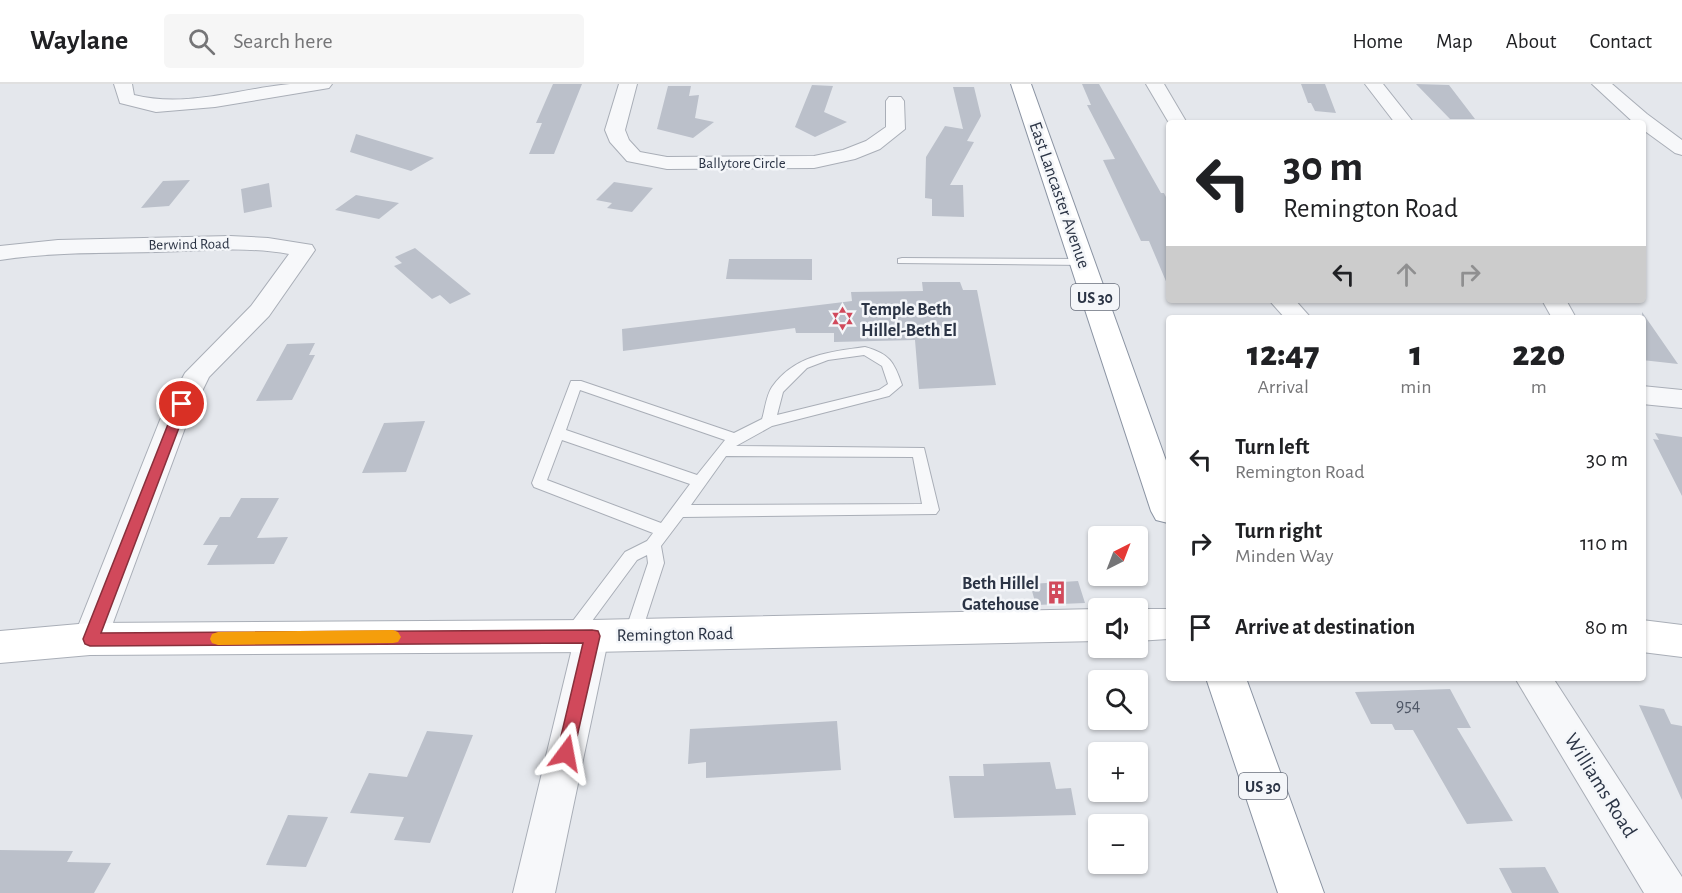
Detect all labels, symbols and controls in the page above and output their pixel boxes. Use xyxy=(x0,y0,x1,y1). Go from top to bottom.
search box xyxy=(164,14,584,68)
icon: search xyxy=(185,25,218,58)
text: Waylane xyxy=(30,27,128,55)
text: Search here xyxy=(233,30,333,52)
text: Home xyxy=(1352,31,1403,52)
text: Map xyxy=(1436,31,1473,52)
text: About xyxy=(1506,31,1556,52)
text: Contact xyxy=(1589,31,1652,52)
street label: East Lancaster Avenue xyxy=(1026,120,1093,271)
icon: left xyxy=(1184,144,1262,222)
text: 30 m xyxy=(1283,146,1363,188)
street label: Ballytore Circle xyxy=(698,156,786,171)
text: Remington Road xyxy=(1283,195,1458,222)
street label: Berwind Road xyxy=(148,236,230,253)
icon: left xyxy=(1327,258,1360,291)
icon: ahead xyxy=(1390,258,1423,291)
icon: right xyxy=(1453,258,1486,291)
road number: US 30 xyxy=(1071,284,1119,310)
place label: Temple Beth Hillel-Beth El xyxy=(861,301,957,340)
synagogue icon: Temple Beth Hillel-Beth El xyxy=(830,306,856,332)
text: 12:47 xyxy=(1247,336,1320,372)
text: 1 xyxy=(1409,336,1423,372)
text: 220 xyxy=(1512,336,1565,372)
text: Arrival xyxy=(1257,377,1309,397)
text: min xyxy=(1400,377,1432,397)
text: m xyxy=(1531,377,1547,397)
pin xyxy=(156,378,207,429)
icon: arrive xyxy=(165,387,198,420)
text: Turn left xyxy=(1235,436,1309,458)
icon: left xyxy=(1184,443,1217,476)
text: 30 m xyxy=(1586,448,1628,470)
text: Remington Road xyxy=(1235,462,1365,482)
text: Turn right xyxy=(1235,520,1322,542)
north arrow xyxy=(1088,526,1148,586)
map controls xyxy=(1088,526,1148,874)
icon: right xyxy=(1184,527,1217,560)
text: 110 m xyxy=(1580,532,1628,554)
text: Minden Way xyxy=(1235,546,1333,566)
place label: Beth Hillel Gatehouse xyxy=(962,575,1039,614)
building icon: Beth Hillel Gatehouse xyxy=(1044,580,1070,606)
button: sound xyxy=(1088,598,1148,658)
icon: arrive xyxy=(1184,611,1217,644)
text: Arrive at destination xyxy=(1235,616,1415,638)
text: 80 m xyxy=(1585,616,1628,638)
street label: Remington Road xyxy=(617,625,734,645)
button: search xyxy=(1088,670,1148,730)
house number: 954 xyxy=(1396,697,1421,715)
position arrow xyxy=(534,721,598,785)
street label: Williams Road xyxy=(1560,729,1641,841)
button: + xyxy=(1088,742,1148,802)
road number: US 30 xyxy=(1239,773,1287,799)
button: − xyxy=(1088,814,1148,874)

